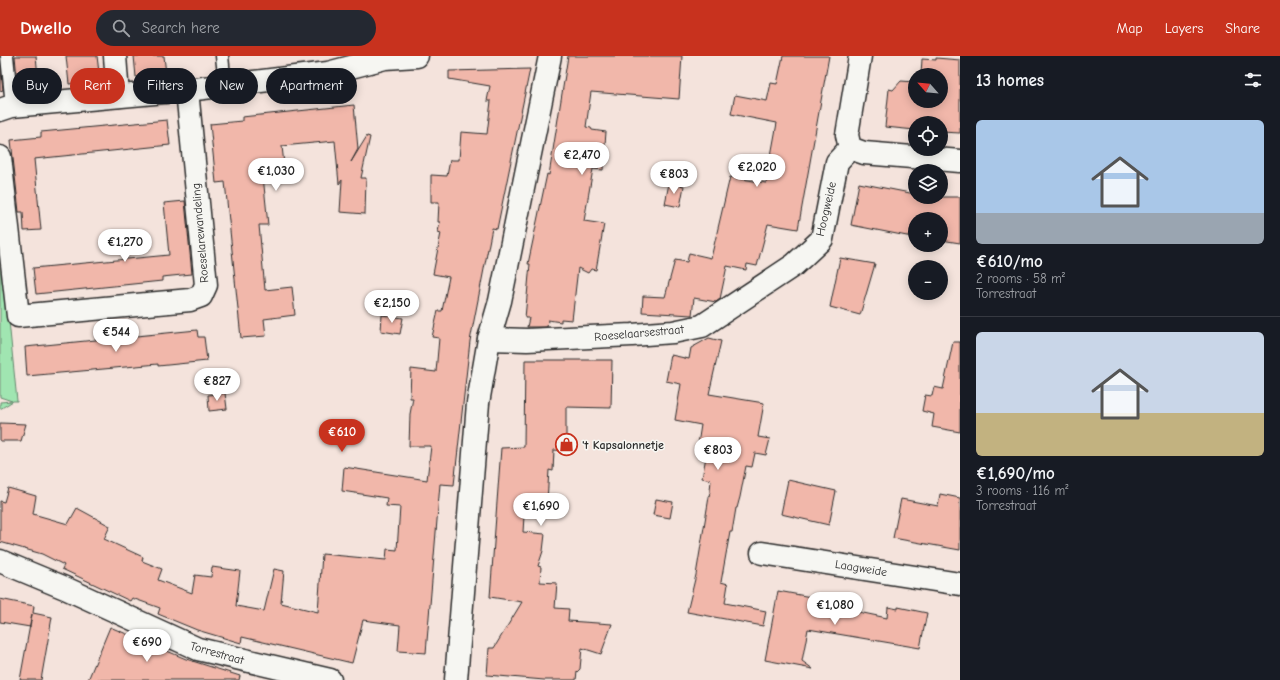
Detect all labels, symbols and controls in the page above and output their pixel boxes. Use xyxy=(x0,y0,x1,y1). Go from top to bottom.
search box xyxy=(96,10,376,46)
text: Dwello xyxy=(20,17,72,39)
icon: search xyxy=(110,17,132,39)
text: Search here xyxy=(142,19,220,37)
text: Map xyxy=(1116,20,1143,37)
text: Layers xyxy=(1165,20,1203,37)
text: Share xyxy=(1225,20,1260,37)
chip: Buy xyxy=(12,68,62,104)
chip: Rent xyxy=(70,68,125,104)
chip: Filters xyxy=(133,68,197,104)
chip: New xyxy=(205,68,258,104)
chip: Apartment xyxy=(266,68,357,104)
north arrow xyxy=(908,68,948,108)
map controls xyxy=(908,68,948,300)
icon: filters xyxy=(1242,69,1264,91)
text: 13 homes xyxy=(976,71,1044,90)
button: locate xyxy=(908,116,948,156)
pin: €2,470 xyxy=(549,142,615,176)
icon: home xyxy=(1084,146,1156,218)
text: €2,470 xyxy=(563,147,601,162)
pin: €2,020 xyxy=(724,154,790,188)
pin: €1,030 xyxy=(243,158,309,192)
text: €2,020 xyxy=(737,159,777,174)
pin: €803 xyxy=(650,161,698,195)
text: €1,030 xyxy=(257,163,295,178)
button: layers xyxy=(908,164,948,204)
text: €803 xyxy=(659,166,689,181)
street label: Hoogweide xyxy=(813,180,839,238)
street label: Roeselarewandeling xyxy=(189,182,211,284)
button: + xyxy=(908,212,948,252)
pin: €1,270 xyxy=(92,229,158,263)
text: €1,270 xyxy=(107,234,143,249)
text: €610/mo xyxy=(976,252,1043,271)
button: − xyxy=(908,260,948,300)
text: 2 rooms · 58 m² xyxy=(976,271,1065,286)
text: Torrestraat xyxy=(976,286,1036,301)
pin: €2,150 xyxy=(359,290,425,324)
text: €2,150 xyxy=(373,295,411,310)
pin: €544 xyxy=(92,319,140,353)
street label: Roeselaarsestraat xyxy=(594,322,685,344)
text: €544 xyxy=(102,324,130,339)
icon: home xyxy=(1084,358,1156,430)
pin: €827 xyxy=(193,368,241,402)
text: €827 xyxy=(203,373,231,388)
pin: €610 xyxy=(318,419,366,453)
text: €610 xyxy=(328,424,356,439)
shop icon: 't Kapsalonnetje xyxy=(553,432,579,458)
pin: €803 xyxy=(694,437,742,471)
place label: 't Kapsalonnetje xyxy=(582,438,664,452)
text: €803 xyxy=(703,442,733,457)
text: €1,690/mo xyxy=(976,464,1055,483)
text: 3 rooms · 116 m² xyxy=(976,483,1068,498)
pin: €1,690 xyxy=(508,493,574,527)
text: €1,690 xyxy=(522,498,560,513)
text: Torrestraat xyxy=(976,498,1036,513)
street label: Laagweide xyxy=(834,557,888,579)
pin: €1,080 xyxy=(802,592,868,626)
text: €1,080 xyxy=(816,597,854,612)
pin: €690 xyxy=(123,629,171,663)
text: €690 xyxy=(132,634,162,649)
street label: Torrestraat xyxy=(188,639,246,668)

